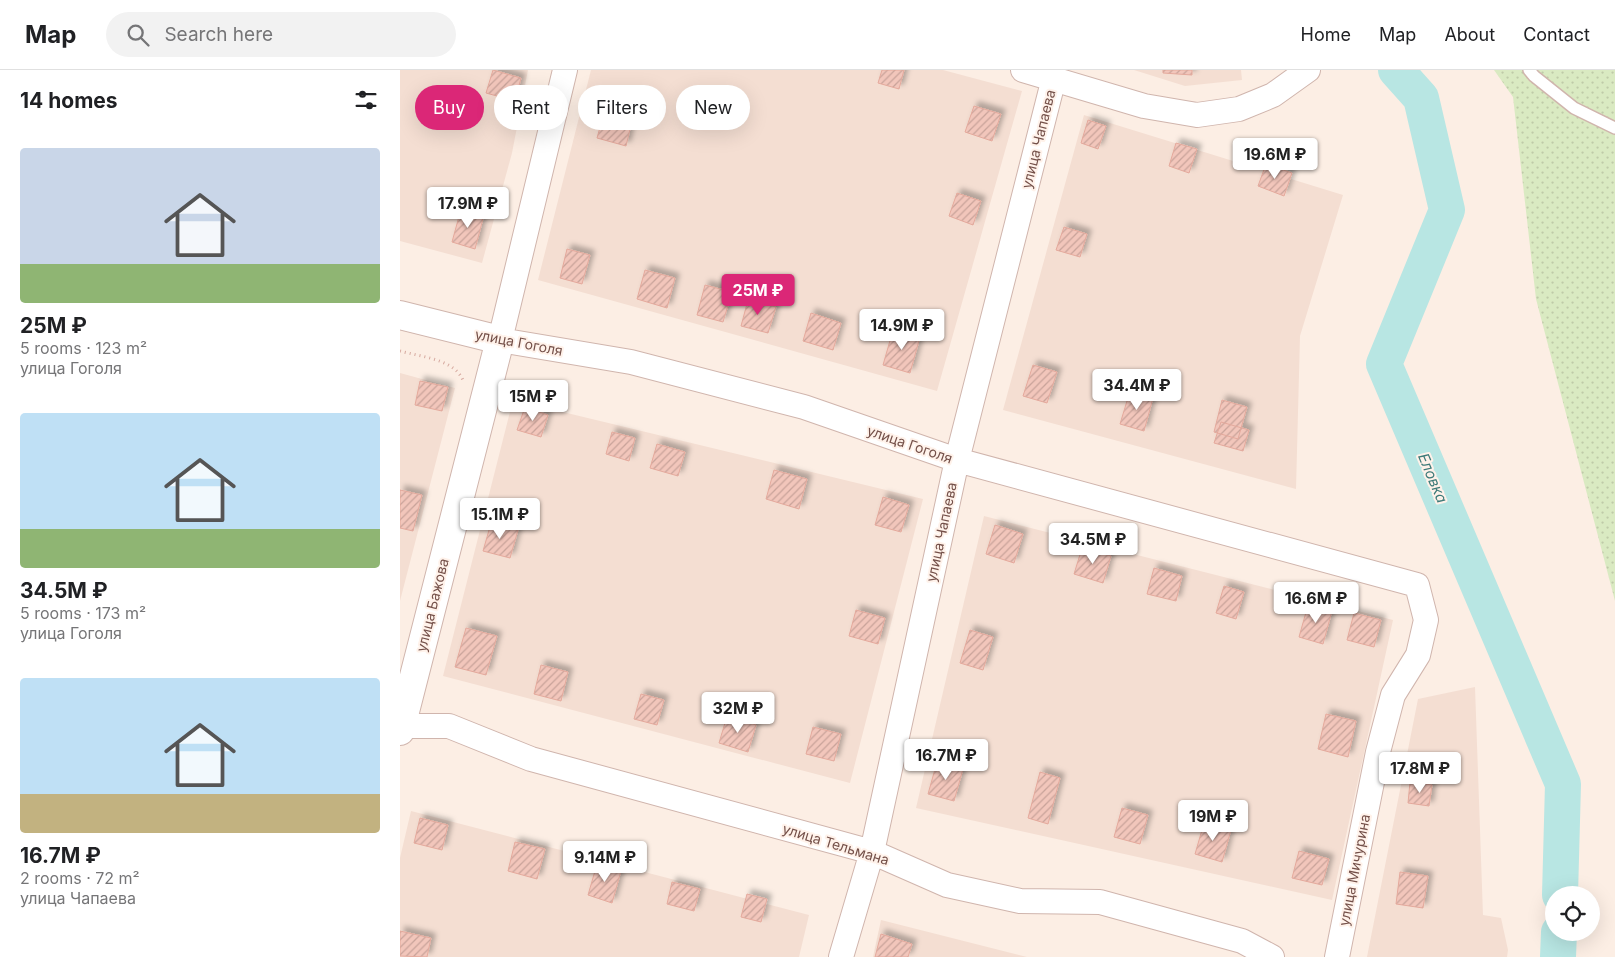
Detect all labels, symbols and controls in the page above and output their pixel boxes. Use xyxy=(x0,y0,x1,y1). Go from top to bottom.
search box xyxy=(106,12,456,57)
text: Map xyxy=(25,20,76,49)
icon: search xyxy=(124,21,152,49)
text: Search here xyxy=(164,23,273,46)
text: Home xyxy=(1301,24,1351,45)
text: Map xyxy=(1379,24,1416,45)
text: About xyxy=(1444,24,1495,45)
text: Contact xyxy=(1523,24,1590,45)
chip: Buy xyxy=(415,85,484,130)
chip: Rent xyxy=(494,85,568,130)
chip: Filters xyxy=(578,85,666,130)
chip: New xyxy=(676,85,750,130)
icon: filters xyxy=(352,86,380,114)
text: 14 homes xyxy=(20,88,118,113)
street label: улица Чапаева xyxy=(1017,88,1059,190)
pin: 19.6M ₽ xyxy=(1229,138,1321,180)
text: 19.6M ₽ xyxy=(1244,144,1306,164)
icon: home xyxy=(155,180,245,270)
pin: 17.9M ₽ xyxy=(422,186,514,229)
text: 17.9M ₽ xyxy=(438,193,498,213)
pin: 25M ₽ xyxy=(723,274,793,316)
text: 25M ₽ xyxy=(733,280,783,300)
pin: 14.9M ₽ xyxy=(856,308,948,351)
text: 25M ₽ xyxy=(20,313,87,338)
text: 14.9M ₽ xyxy=(870,315,934,335)
street label: улица Гоголя xyxy=(474,325,564,359)
text: 5 rooms · 123 m² xyxy=(20,338,147,358)
text: улица Гоголя xyxy=(20,358,122,378)
pin: 34.4M ₽ xyxy=(1091,368,1183,411)
text: 34.4M ₽ xyxy=(1103,375,1171,395)
pin: 15M ₽ xyxy=(498,380,568,422)
text: 15M ₽ xyxy=(509,386,557,406)
street label: улица Гоголя xyxy=(865,421,955,467)
icon: home xyxy=(155,445,245,535)
water label: Еловка xyxy=(1414,450,1452,506)
street label: улица Чапаева xyxy=(922,481,960,583)
pin: 15.1M ₽ xyxy=(454,498,546,540)
text: 15.1M ₽ xyxy=(471,504,529,524)
pin: 34.5M ₽ xyxy=(1047,522,1139,565)
text: 34.5M ₽ xyxy=(1060,529,1126,549)
street label: улица Бажова xyxy=(412,556,452,654)
text: 34.5M ₽ xyxy=(20,578,107,603)
pin: 16.6M ₽ xyxy=(1270,582,1362,624)
text: 16.6M ₽ xyxy=(1285,588,1347,608)
text: 5 rooms · 173 m² xyxy=(20,603,146,623)
text: улица Гоголя xyxy=(20,623,122,643)
pin: 32M ₽ xyxy=(703,692,773,734)
text: 32M ₽ xyxy=(713,698,763,718)
icon: home xyxy=(155,710,245,800)
pin: 16.7M ₽ xyxy=(900,738,992,781)
text: 16.7M ₽ xyxy=(915,745,977,765)
pin: 17.8M ₽ xyxy=(1374,752,1466,794)
text: 17.8M ₽ xyxy=(1390,758,1450,778)
pin: 19M ₽ xyxy=(1178,800,1248,842)
text: 19M ₽ xyxy=(1189,806,1237,826)
street label: улица Мичурина xyxy=(1335,813,1373,927)
street label: улица Тельмана xyxy=(781,820,891,868)
pin: 9.14M ₽ xyxy=(559,840,651,883)
text: 16.7M ₽ xyxy=(20,843,101,868)
text: 9.14M ₽ xyxy=(574,847,636,867)
text: 2 rooms · 72 m² xyxy=(20,868,140,888)
map controls xyxy=(1545,886,1600,941)
button: locate xyxy=(1545,886,1600,941)
text: улица Чапаева xyxy=(20,888,136,908)

